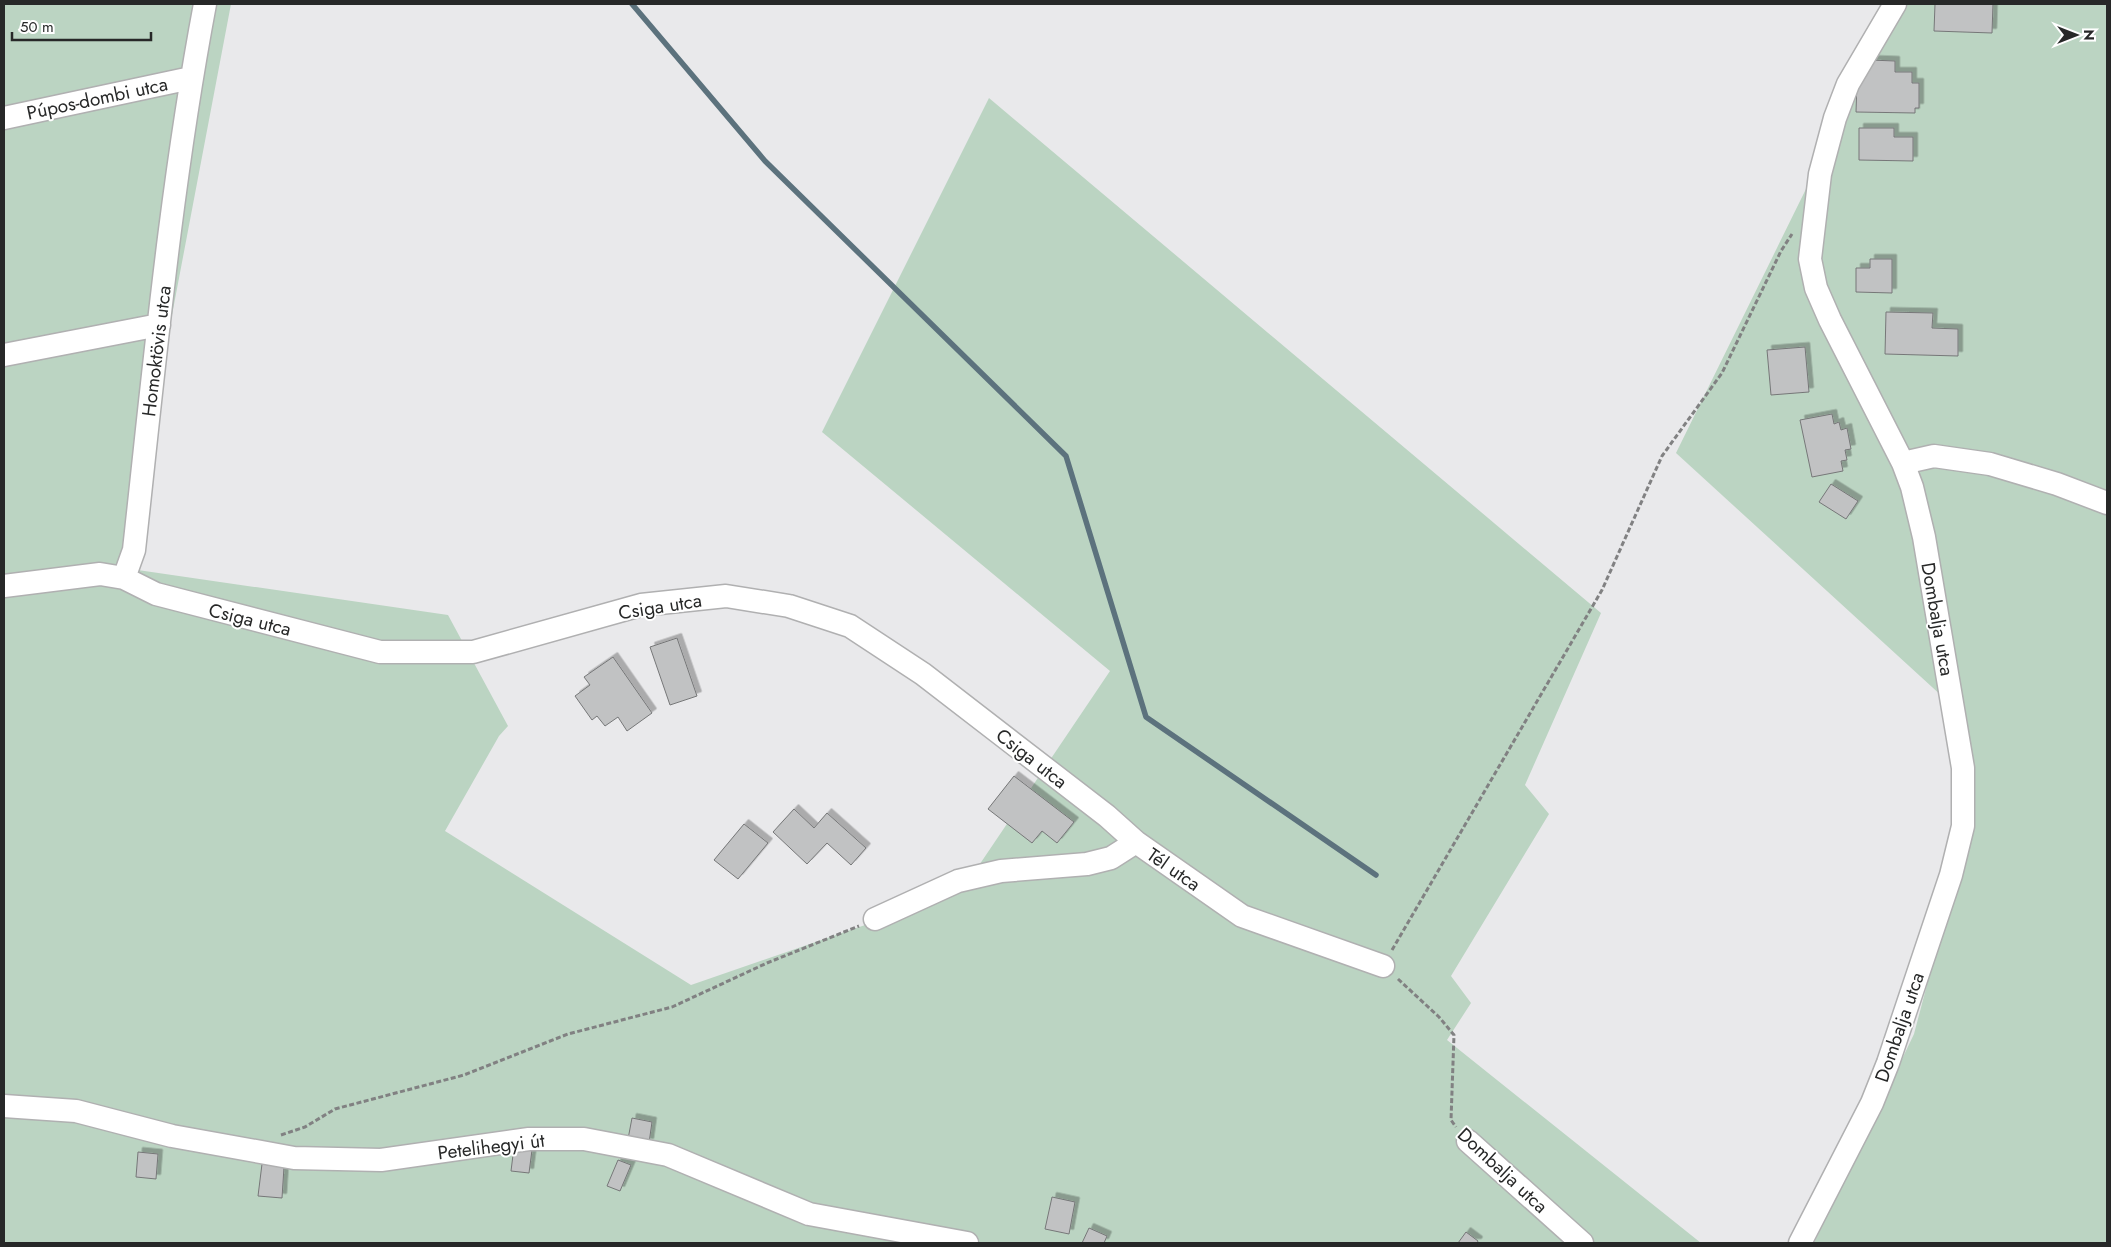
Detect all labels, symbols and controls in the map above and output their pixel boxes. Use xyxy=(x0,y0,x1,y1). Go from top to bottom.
scale bar xyxy=(12,10,151,42)
north arrow xyxy=(2051,10,2101,60)
text: 50 m xyxy=(20,16,54,38)
text: N xyxy=(2079,29,2099,41)
street label: Púpos-dombi utca xyxy=(24,70,170,127)
street label: Homoktövis utca xyxy=(135,284,178,418)
street label: Dombalja utca xyxy=(1914,560,1961,678)
street label: Csiga utca xyxy=(616,587,704,626)
street label: Csiga utca xyxy=(206,596,294,643)
street label: Csiga utca xyxy=(990,722,1073,795)
street label: Tél utca xyxy=(1142,841,1206,898)
street label: Dombalja utca xyxy=(1868,968,1931,1086)
street label: Dombalja utca xyxy=(1451,1121,1554,1219)
street label: Petelihegyi út xyxy=(436,1126,546,1166)

